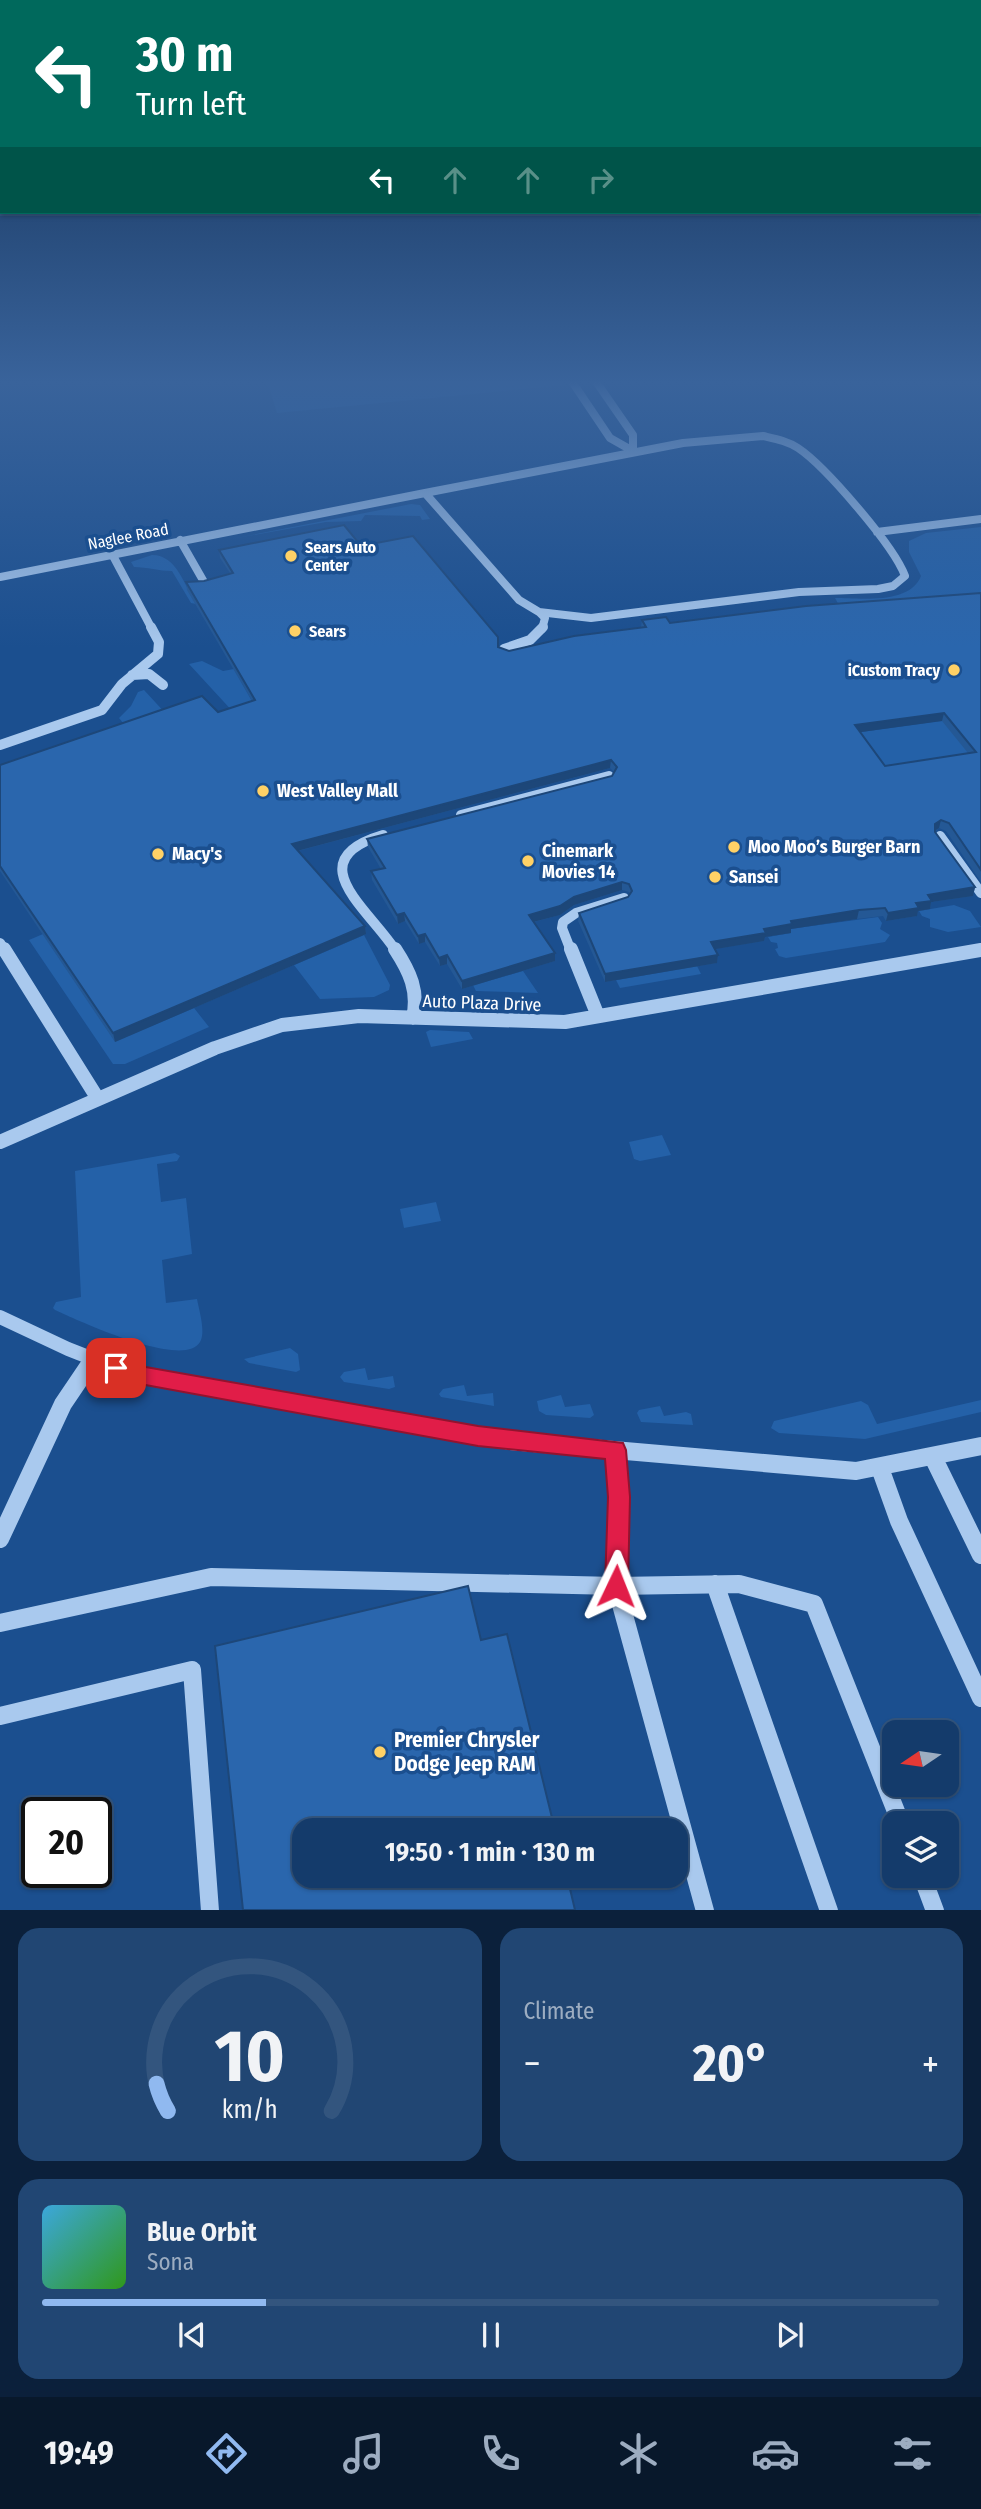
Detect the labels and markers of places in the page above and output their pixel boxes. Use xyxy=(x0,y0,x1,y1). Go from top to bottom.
place label: Sears Auto Center xyxy=(305,538,377,575)
marker: Sears Auto Center xyxy=(283,548,299,564)
place label: Sears xyxy=(309,622,346,641)
marker: Sears xyxy=(287,623,303,639)
place label: iCustom Tracy xyxy=(848,661,940,680)
marker: iCustom Tracy xyxy=(946,662,962,678)
place label: West Valley Mall xyxy=(277,780,398,802)
marker: West Valley Mall xyxy=(255,783,271,799)
place label: Moo Moo’s Burger Barn xyxy=(748,836,920,858)
marker: Moo Moo’s Burger Barn xyxy=(726,839,742,855)
place label: Cinemark Movies 14 xyxy=(542,840,615,883)
place label: Macy's xyxy=(172,843,222,865)
marker: Macy's xyxy=(150,846,166,862)
marker: Cinemark Movies 14 xyxy=(520,853,536,869)
place label: Sansei xyxy=(729,866,778,888)
marker: Sansei xyxy=(707,869,723,885)
pin xyxy=(86,1338,146,1398)
place label: Premier Chrysler Dodge Jeep RAM xyxy=(394,1727,540,1777)
marker: Premier Chrysler Dodge Jeep RAM xyxy=(372,1744,388,1760)

